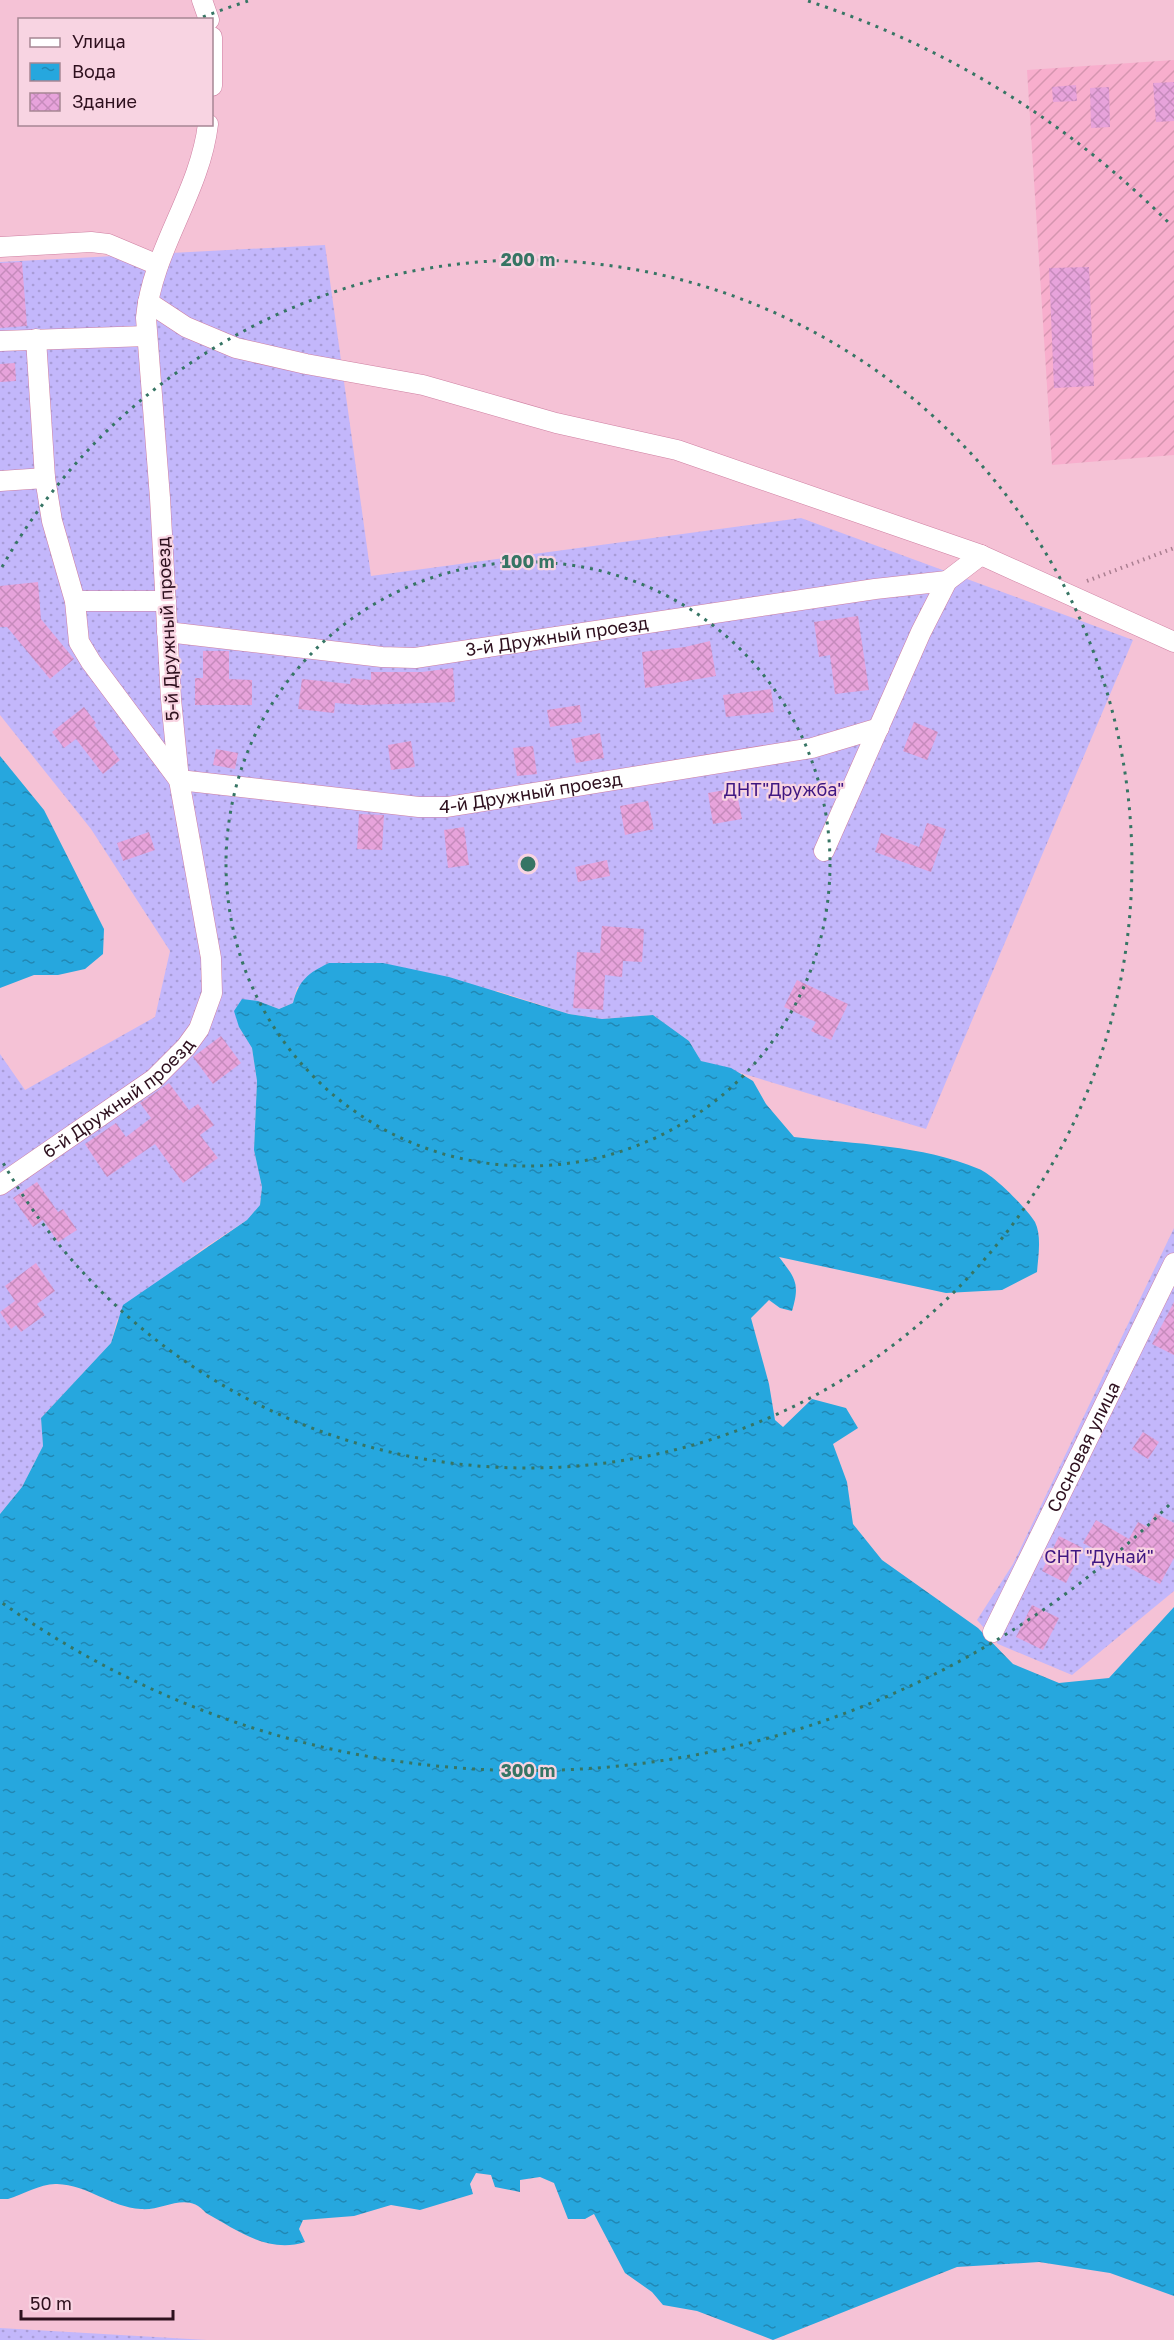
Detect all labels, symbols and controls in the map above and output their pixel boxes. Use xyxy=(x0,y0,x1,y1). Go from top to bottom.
legend xyxy=(18,18,213,126)
text: Улица xyxy=(72,30,126,52)
text: Вода xyxy=(72,60,116,82)
text: Здание xyxy=(72,90,137,112)
text: 200 m xyxy=(501,248,555,270)
street label: 5-й Дружный проезд xyxy=(151,536,183,722)
text: 100 m xyxy=(502,550,554,572)
street label: 3-й Дружный проезд xyxy=(464,611,650,660)
street label: 4-й Дружный проезд xyxy=(439,767,624,817)
park label: ДНТ"Дружба" xyxy=(724,778,844,800)
centre of rings xyxy=(518,854,538,874)
street label: 6-й Дружный проезд xyxy=(38,1034,198,1162)
street label: Сосновая улица xyxy=(1042,1378,1124,1515)
park label: СНТ "Дунай" xyxy=(1044,1545,1154,1567)
text: 300 m xyxy=(501,1759,555,1781)
scale bar xyxy=(21,2283,172,2321)
text: 50 m xyxy=(30,2292,72,2314)

